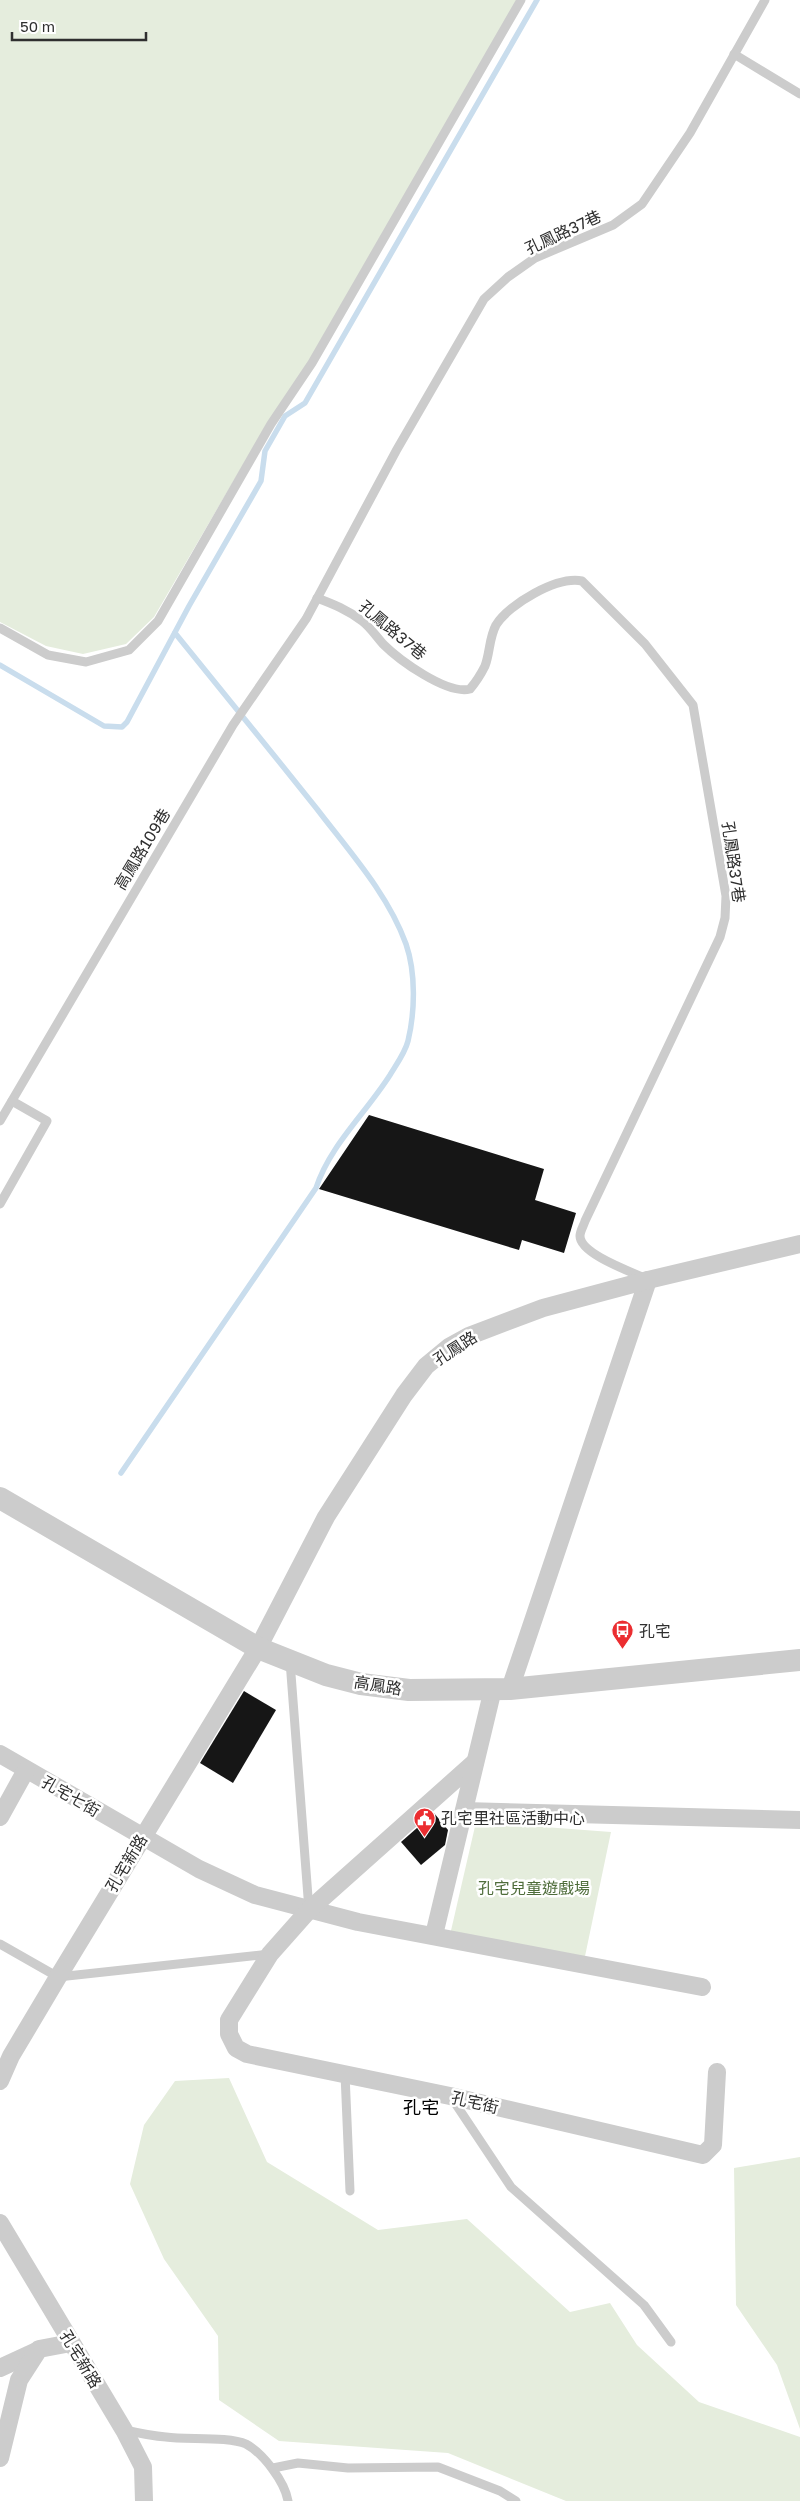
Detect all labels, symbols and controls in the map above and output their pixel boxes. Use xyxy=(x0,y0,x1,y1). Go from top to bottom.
scale bar xyxy=(12,10,146,42)
text: 50 m xyxy=(20,17,55,35)
street label: 孔鳳路37巷 xyxy=(522,206,604,258)
street label: 孔鳳路37巷 xyxy=(355,596,431,664)
street label: 高鳳路109巷 xyxy=(110,805,174,893)
street label: 孔鳳路37巷 xyxy=(718,820,750,904)
street label: 孔鳳路 xyxy=(429,1327,481,1369)
bus stop icon: 孔宅 xyxy=(611,1619,635,1650)
place label: 孔宅 xyxy=(639,1621,671,1641)
street label: 高鳳路 xyxy=(353,1671,403,1699)
street label: 孔宅七街 xyxy=(38,1771,104,1821)
public building icon: 孔宅里社區活動中心 xyxy=(413,1806,437,1837)
place label: 孔宅里社區活動中心 xyxy=(441,1808,585,1828)
street label: 孔宅新路 xyxy=(101,1830,151,1896)
park label: 孔宅兒童遊戲場 xyxy=(478,1878,590,1898)
street label: 孔宅街 xyxy=(449,2087,501,2117)
district label: 孔宅 xyxy=(403,2096,439,2118)
street label: 孔宅新路 xyxy=(56,2326,106,2392)

